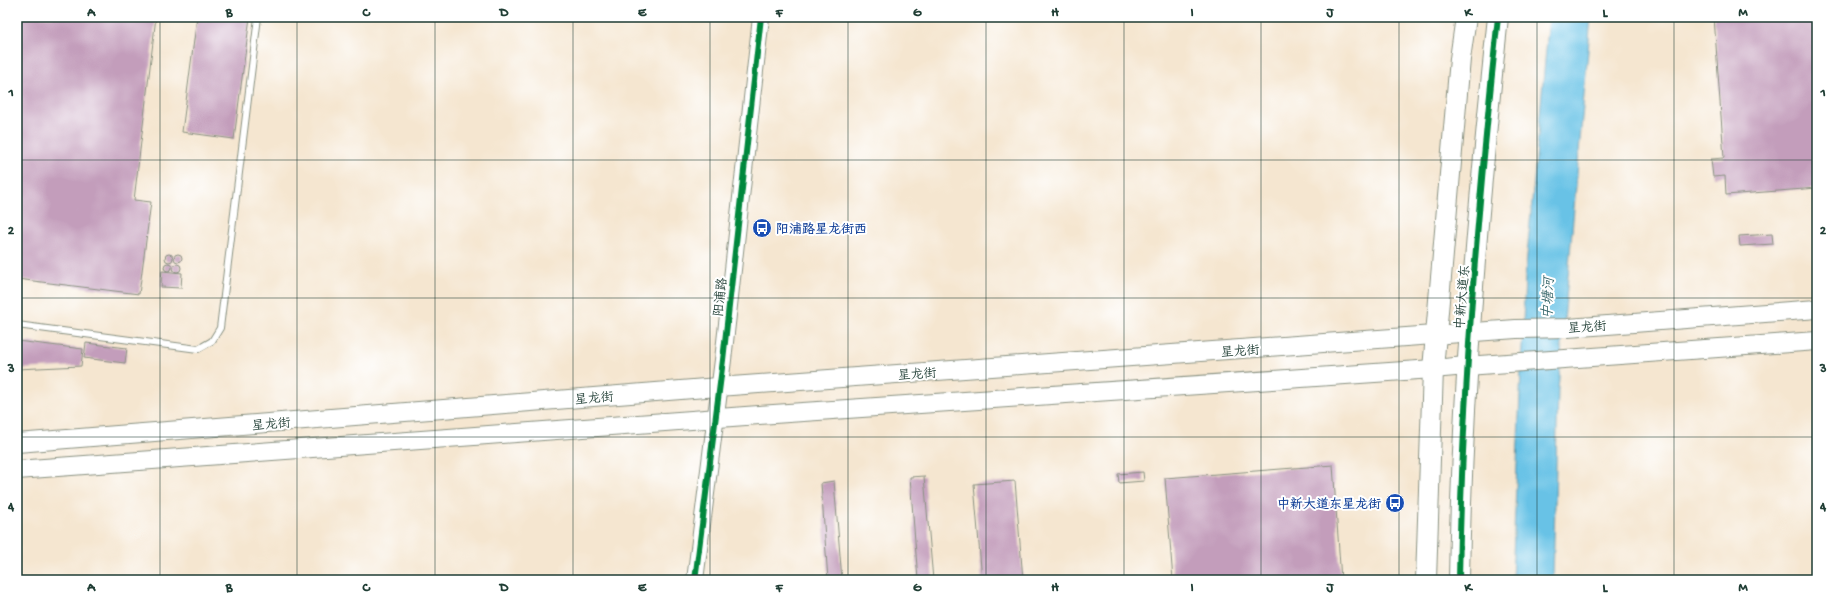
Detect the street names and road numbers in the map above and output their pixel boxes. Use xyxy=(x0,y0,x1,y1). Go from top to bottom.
street label: 中新大道东 xyxy=(1452,264,1474,330)
street label: 阳浦路 xyxy=(711,277,731,317)
street label: 星龙街 xyxy=(1567,319,1607,337)
street label: 星龙街 xyxy=(1220,343,1260,361)
street label: 星龙街 xyxy=(897,366,937,384)
street label: 星龙街 xyxy=(574,389,614,409)
street label: 星龙街 xyxy=(251,415,291,435)

